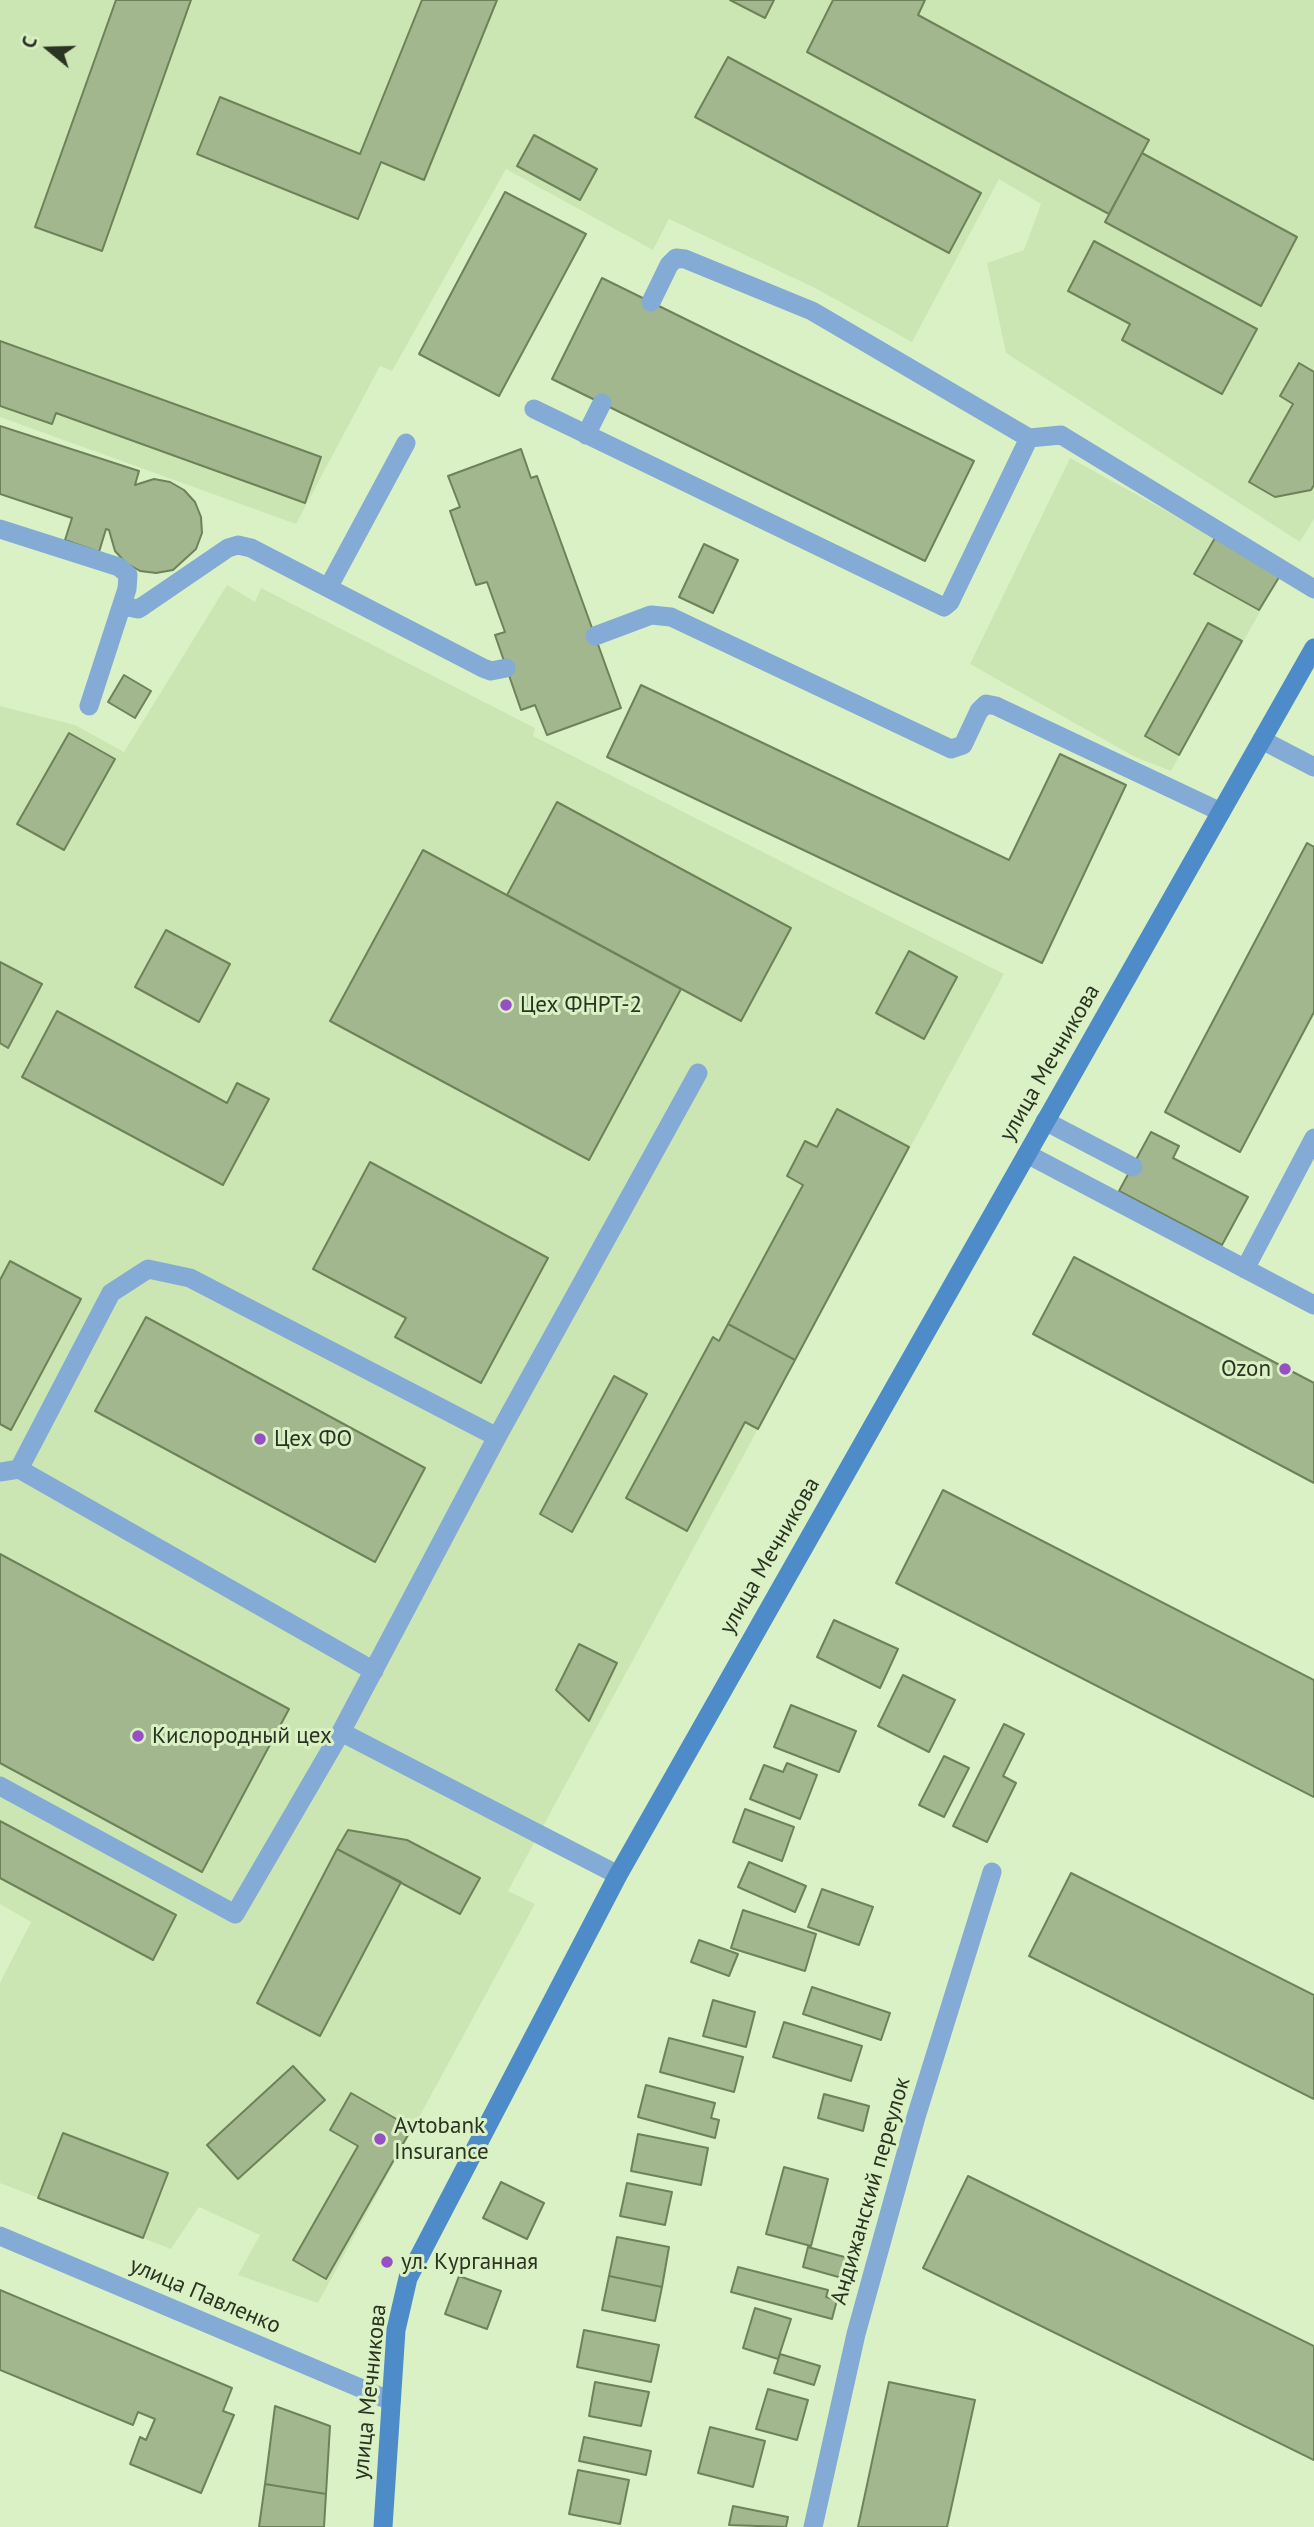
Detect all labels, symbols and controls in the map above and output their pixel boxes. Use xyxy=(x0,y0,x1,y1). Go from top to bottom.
north arrow xyxy=(14,14,84,84)
text: С xyxy=(16,33,42,51)
street label: улица Мечникова xyxy=(994,980,1106,1146)
place label: Цех ФНРТ-2 xyxy=(520,991,642,1019)
marker: Цех ФНРТ-2 xyxy=(498,997,514,1013)
place label: Ozon xyxy=(1221,1355,1271,1383)
marker: Ozon xyxy=(1277,1361,1293,1377)
place label: Цех ФО xyxy=(274,1425,352,1453)
marker: Цех ФО xyxy=(252,1431,268,1447)
street label: улица Мечникова xyxy=(714,1473,826,1639)
place label: Кислородный цех xyxy=(152,1722,332,1750)
marker: Кислородный цех xyxy=(130,1728,146,1744)
street label: Андижанский переулок xyxy=(825,2074,917,2308)
place label: Avtobank Insurance xyxy=(394,2112,489,2166)
marker: Avtobank Insurance xyxy=(372,2131,388,2147)
place label: ул. Курганная xyxy=(401,2248,538,2276)
street label: улица Павленко xyxy=(125,2252,285,2340)
marker: ул. Курганная xyxy=(379,2254,395,2270)
street label: улица Мечникова xyxy=(347,2303,393,2481)

